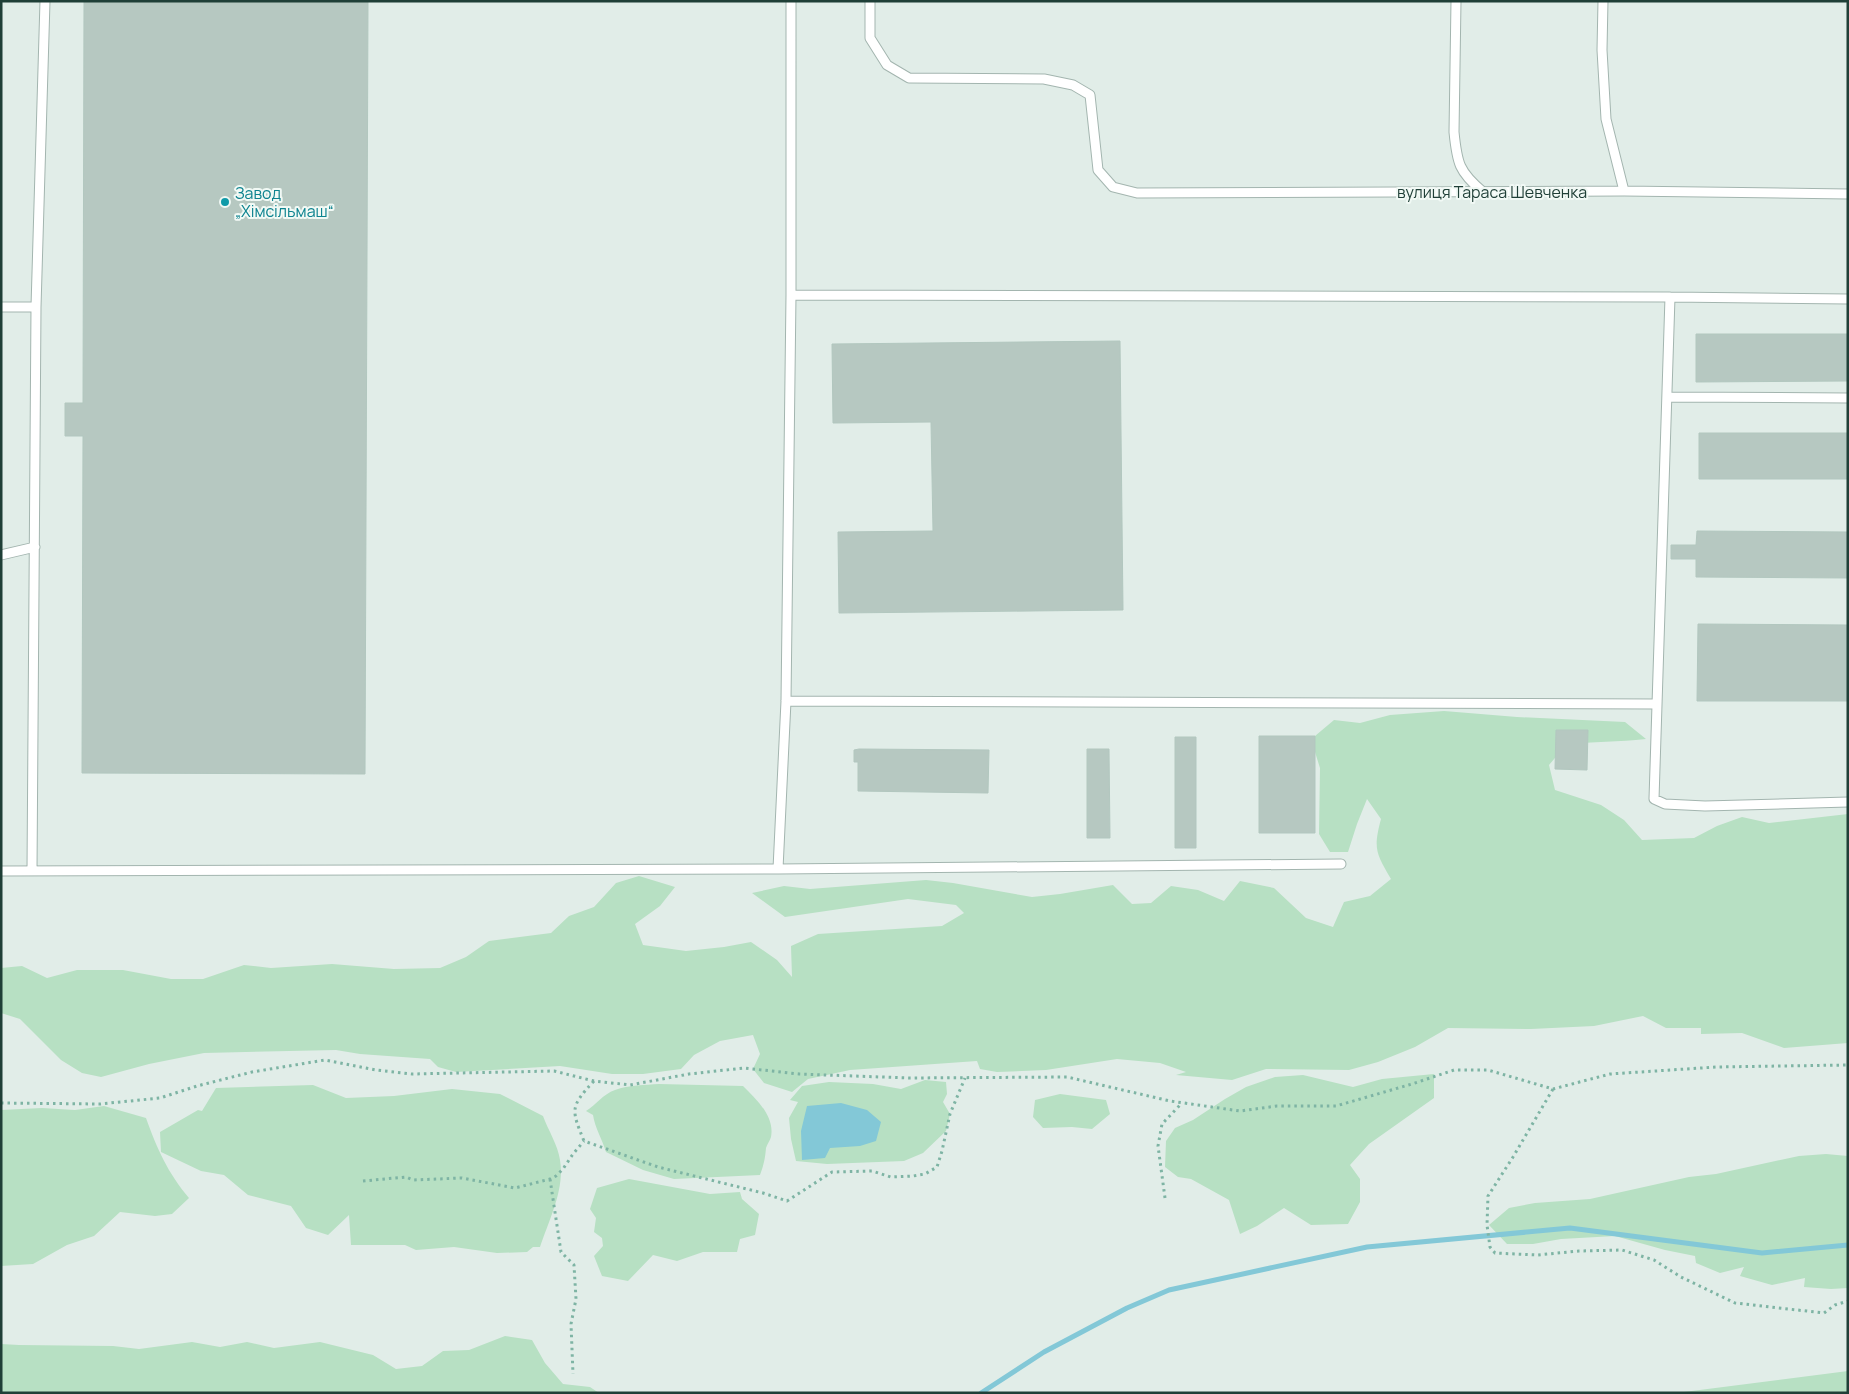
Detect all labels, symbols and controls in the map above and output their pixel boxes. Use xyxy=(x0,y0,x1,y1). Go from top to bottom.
street label: вулиця Тараса Шевченка xyxy=(1397,181,1587,203)
place label: Завод „Хімсільмаш“ xyxy=(235,182,334,222)
marker: Завод „Хімсільмаш“ xyxy=(219,196,231,208)

